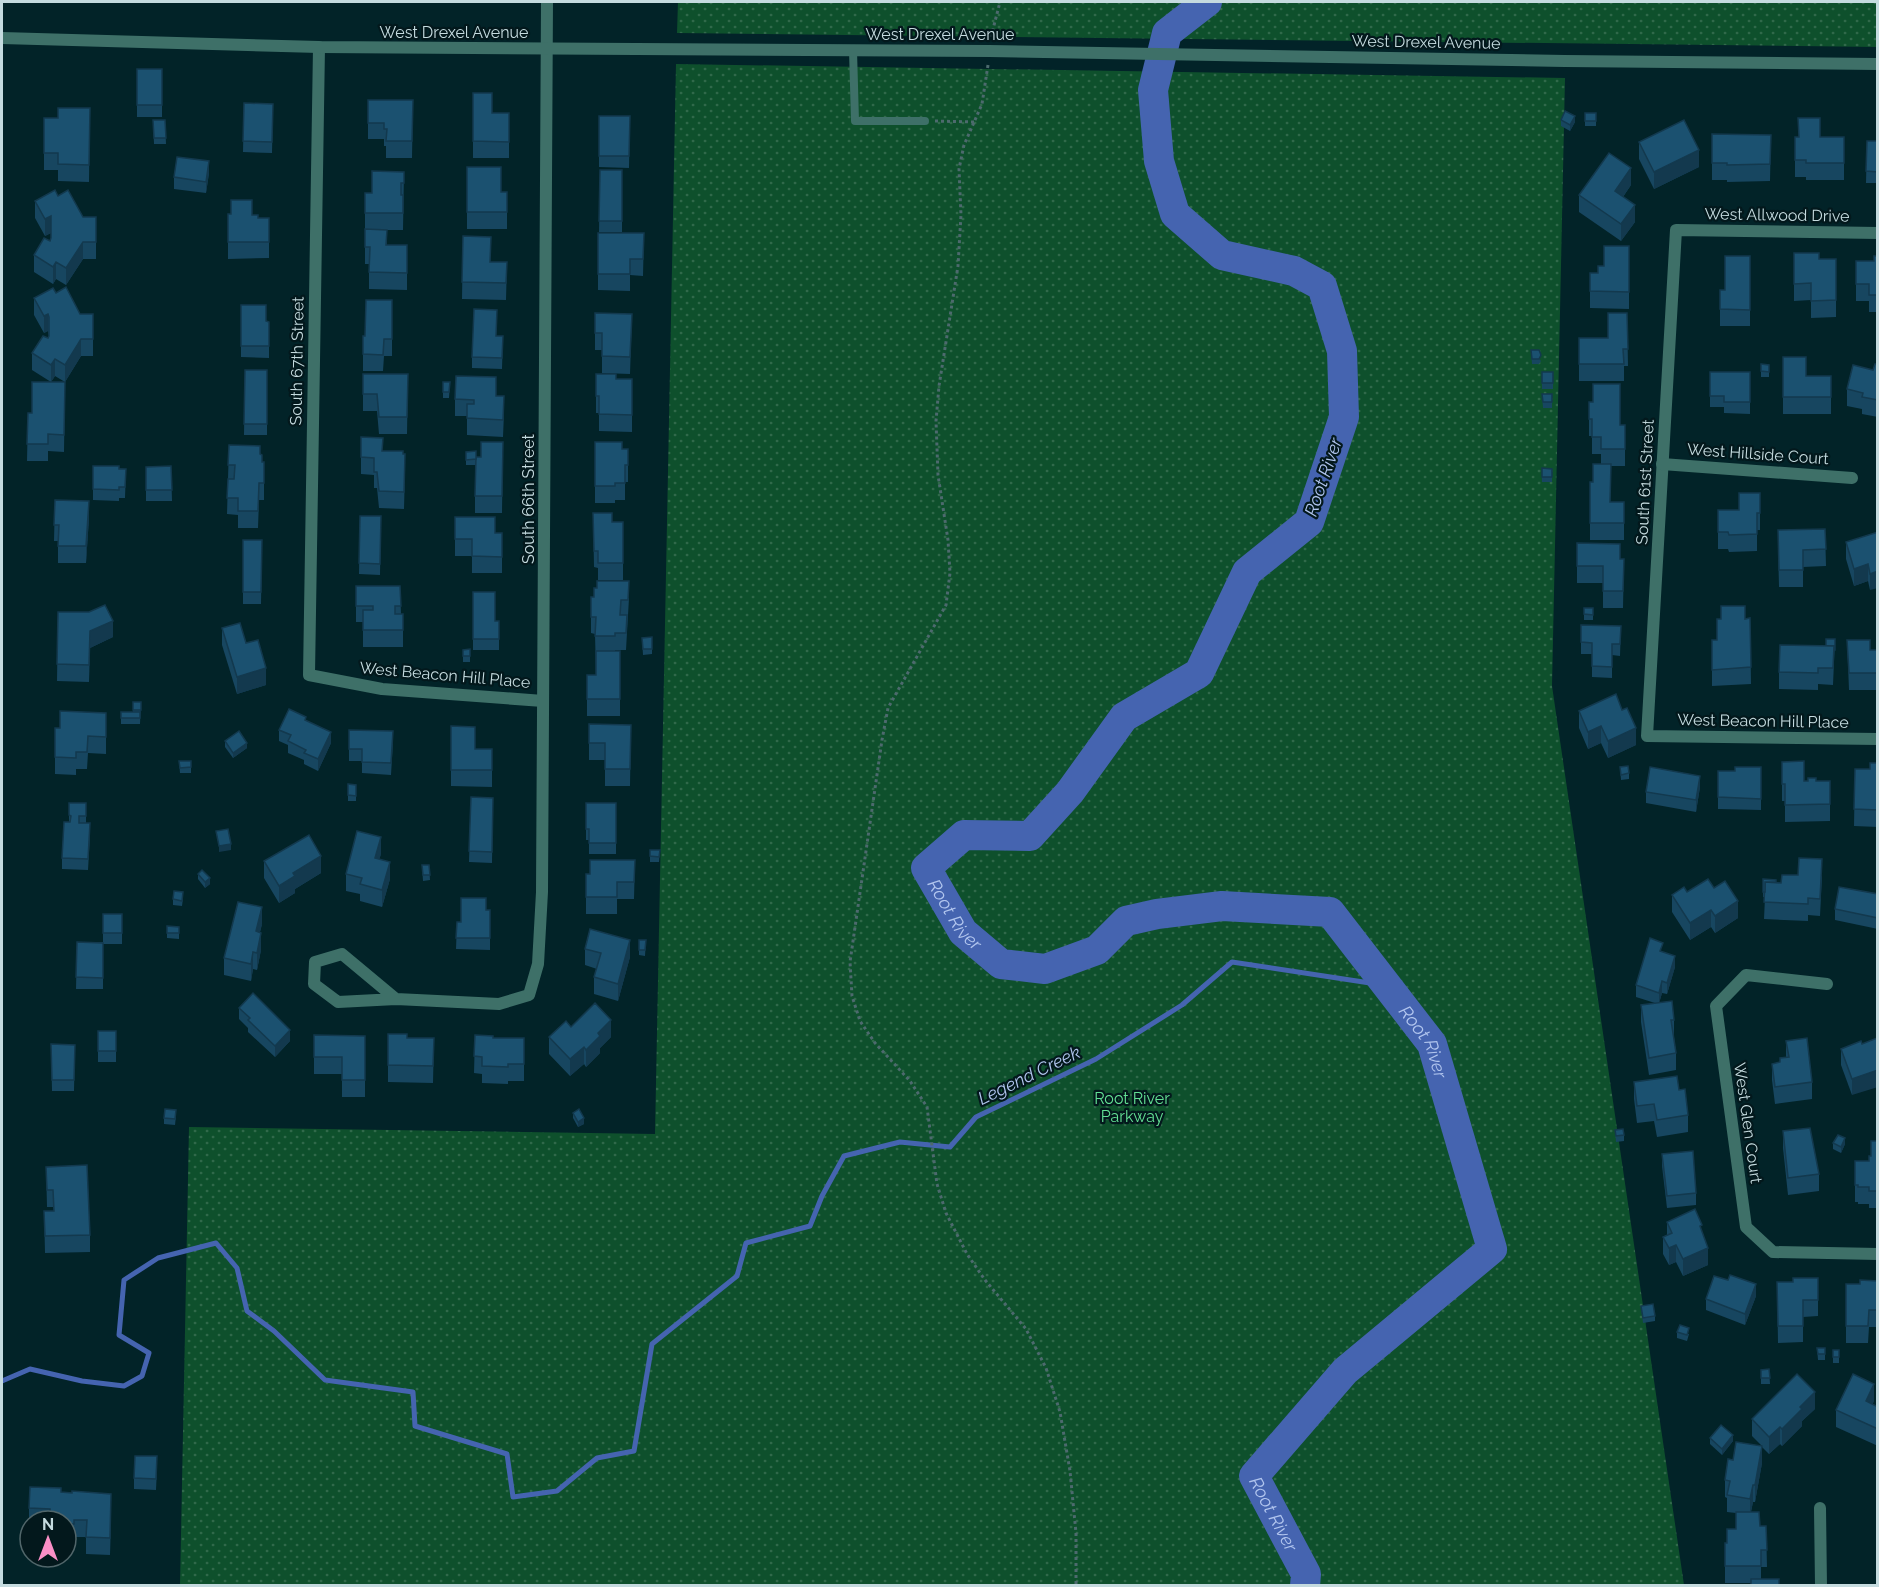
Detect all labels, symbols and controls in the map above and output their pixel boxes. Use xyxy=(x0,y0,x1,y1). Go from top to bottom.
street label: West Drexel Avenue xyxy=(380,23,528,42)
street label: West Drexel Avenue xyxy=(866,25,1014,44)
street label: West Drexel Avenue xyxy=(1351,31,1501,53)
street label: West Allwood Drive xyxy=(1704,204,1850,226)
street label: South 67th Street xyxy=(286,296,308,426)
street label: South 61st Street xyxy=(1632,418,1658,545)
street label: South 66th Street xyxy=(519,433,538,564)
water label: Root River xyxy=(1300,434,1346,519)
street label: West Hillside Court xyxy=(1687,440,1830,468)
street label: West Beacon Hill Place xyxy=(359,658,531,692)
street label: West Beacon Hill Place xyxy=(1677,710,1849,732)
water label: Root River xyxy=(924,875,987,954)
water label: Root River xyxy=(1395,1001,1452,1081)
water label: Legend Creek xyxy=(974,1041,1084,1109)
street label: West Glen Court xyxy=(1730,1061,1766,1185)
park label: Root River Parkway xyxy=(1094,1089,1170,1126)
water label: Root River xyxy=(1246,1473,1303,1555)
north arrow xyxy=(18,1509,78,1569)
text: N xyxy=(42,1515,54,1534)

